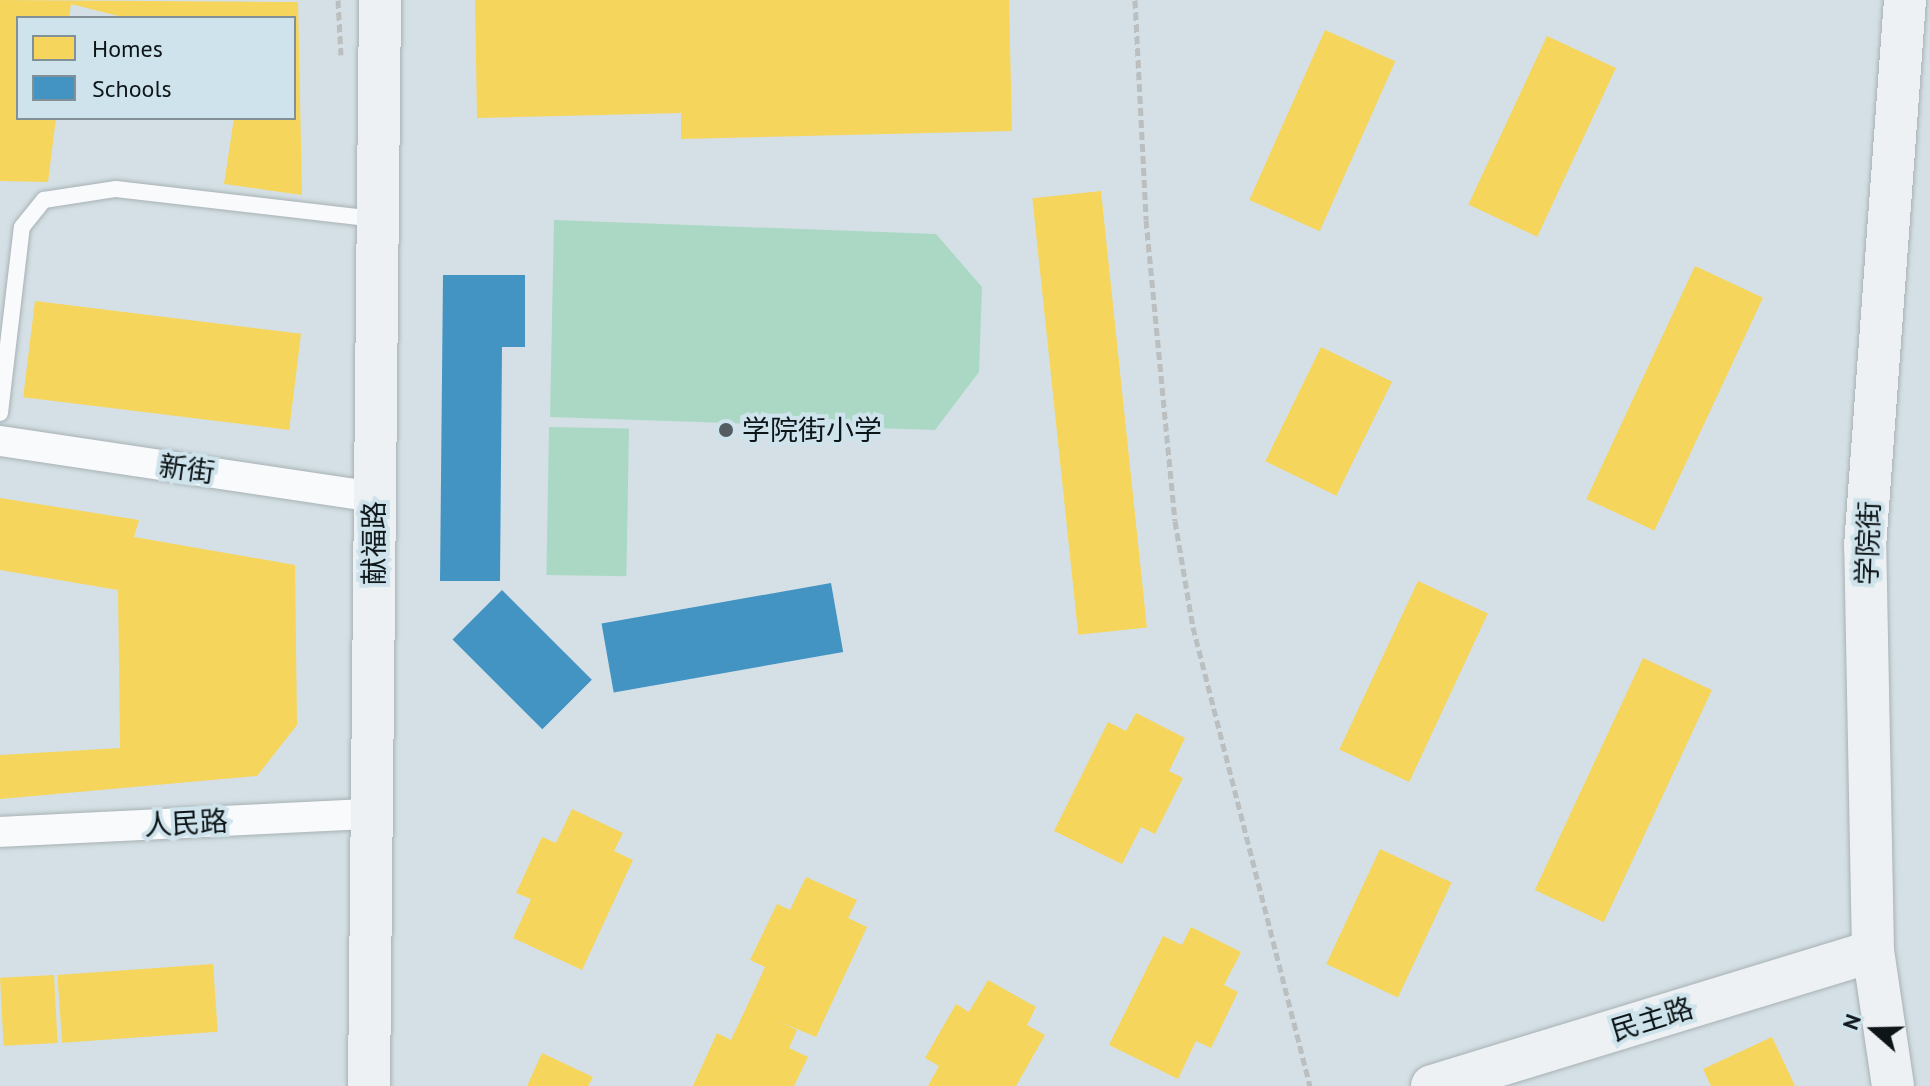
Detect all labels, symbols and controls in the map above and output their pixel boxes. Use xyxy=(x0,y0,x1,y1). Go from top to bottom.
legend xyxy=(16,16,296,120)
text: Homes xyxy=(92,33,163,64)
text: Schools xyxy=(92,73,172,104)
place label: 学院街小学 xyxy=(742,413,882,447)
marker: 学院街小学 xyxy=(717,421,735,439)
street label: 新街 xyxy=(157,448,217,490)
street label: 学院街 xyxy=(1850,500,1886,586)
street label: 献福路 xyxy=(357,501,391,585)
street label: 人民路 xyxy=(143,804,229,842)
north arrow xyxy=(1834,990,1914,1070)
street label: 民主路 xyxy=(1607,991,1697,1047)
text: N xyxy=(1836,1010,1867,1033)

